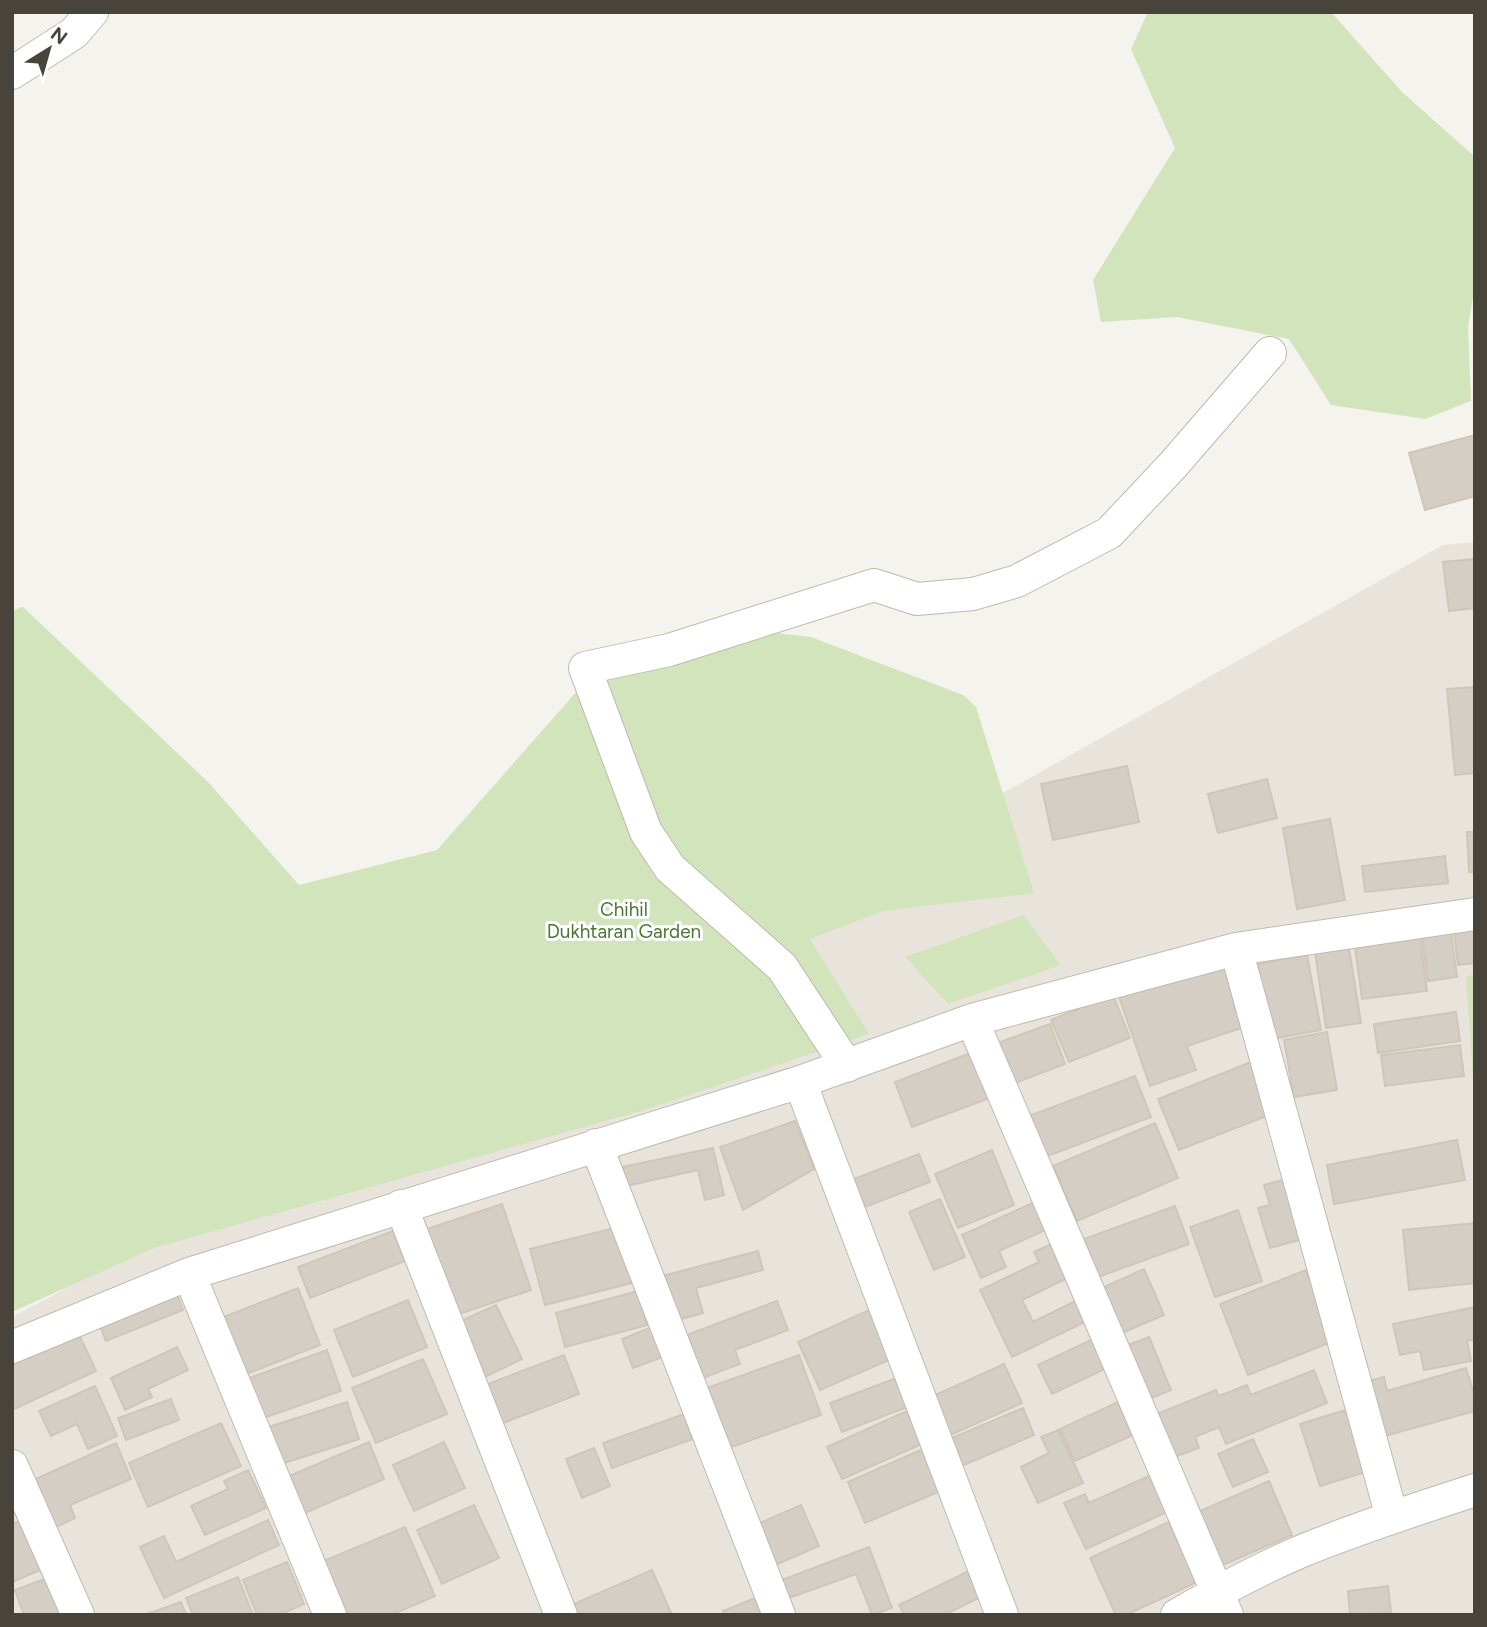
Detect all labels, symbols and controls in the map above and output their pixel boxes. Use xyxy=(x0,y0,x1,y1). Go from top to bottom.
north arrow xyxy=(14,14,84,84)
text: N xyxy=(46,22,72,49)
park label: Chihil Dukhtaran Garden xyxy=(547,898,701,943)

